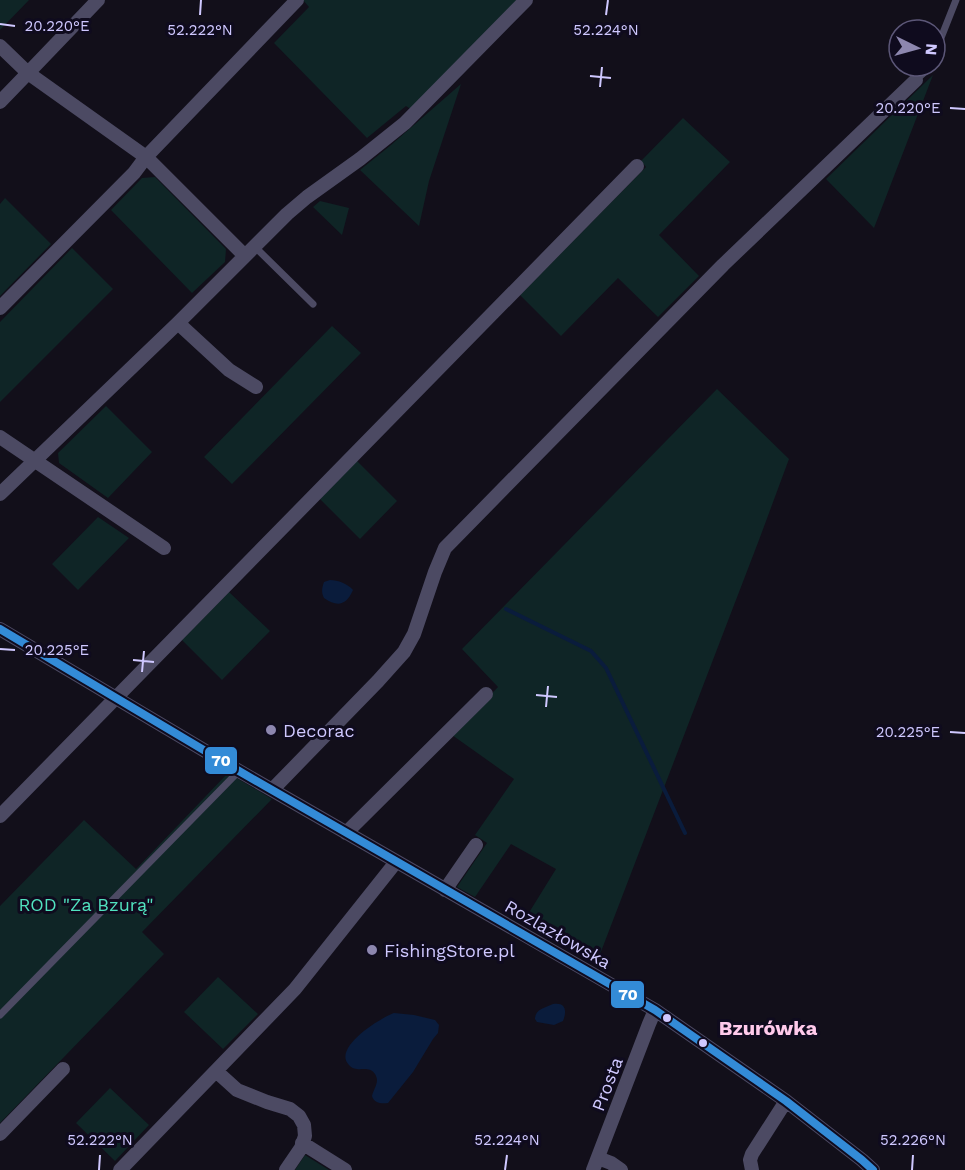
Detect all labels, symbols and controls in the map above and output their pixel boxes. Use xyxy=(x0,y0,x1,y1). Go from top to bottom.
text: 20.220°E xyxy=(25,17,90,35)
north arrow xyxy=(887,18,947,78)
text: 52.222°N xyxy=(167,21,233,39)
text: 52.224°N xyxy=(573,21,639,39)
text: N xyxy=(921,43,941,56)
text: 20.220°E xyxy=(876,99,941,117)
text: 20.225°E xyxy=(25,641,89,659)
place label: Decorac xyxy=(283,720,355,741)
marker: Decorac xyxy=(264,723,278,737)
text: 20.225°E xyxy=(876,723,940,741)
line badge: 70 xyxy=(204,746,238,775)
text: 70 xyxy=(211,751,231,770)
park label: ROD "Za Bzurą" xyxy=(18,894,154,915)
street label: Rozlazłowska xyxy=(501,895,615,973)
place label: FishingStore.pl xyxy=(384,940,515,961)
marker: FishingStore.pl xyxy=(365,943,379,957)
line badge: 70 xyxy=(610,980,645,1009)
text: 70 xyxy=(618,985,638,1004)
unlabelled marker xyxy=(661,1012,673,1024)
district label: Bzurówka xyxy=(719,1016,818,1040)
unlabelled marker xyxy=(697,1037,709,1049)
street label: Prosta xyxy=(587,1054,627,1114)
text: 52.222°N xyxy=(67,1131,133,1149)
text: 52.224°N xyxy=(474,1131,540,1149)
text: 52.226°N xyxy=(880,1131,946,1149)

